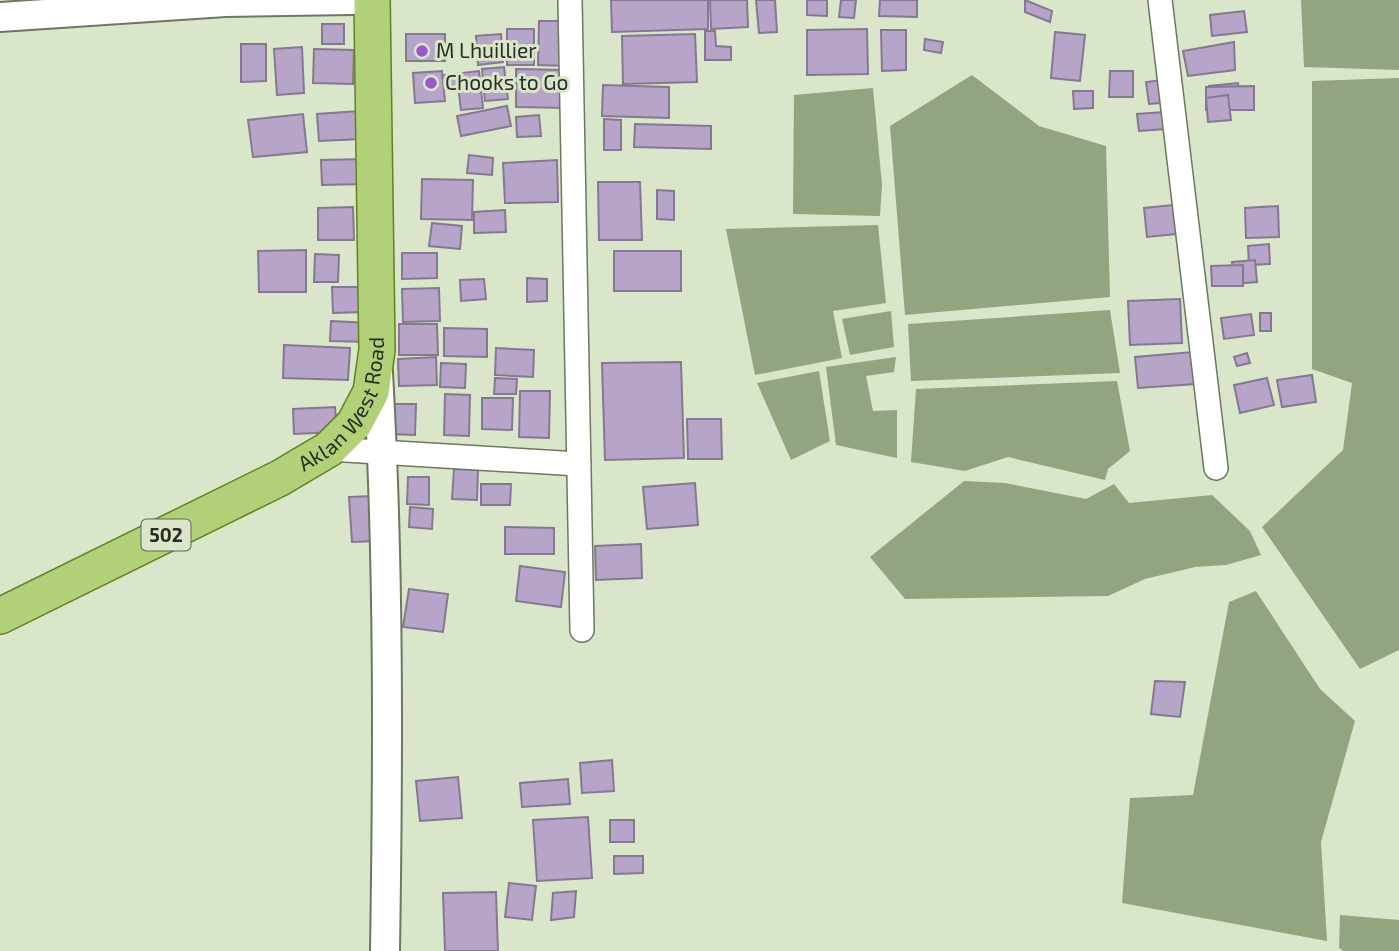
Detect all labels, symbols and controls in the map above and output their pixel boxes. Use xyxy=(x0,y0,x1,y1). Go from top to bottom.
place label: M Lhuillier xyxy=(436,37,537,62)
marker: M Lhuillier xyxy=(414,43,430,59)
place label: Chooks to Go xyxy=(445,69,568,94)
marker: Chooks to Go xyxy=(423,75,439,91)
street label: Aklan West Road xyxy=(293,337,388,476)
road number: 502 xyxy=(142,520,190,550)

